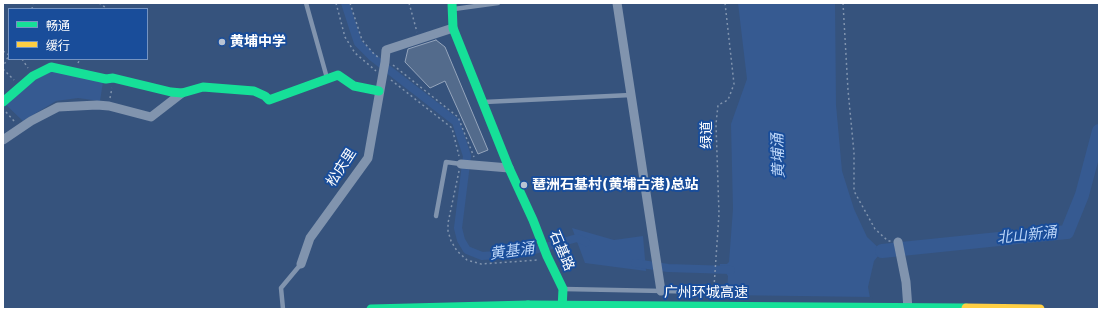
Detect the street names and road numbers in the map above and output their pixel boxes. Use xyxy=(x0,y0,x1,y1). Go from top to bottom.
street label: 绿道 xyxy=(699,121,715,149)
street label: 松庆里 xyxy=(324,146,360,190)
street label: 石基路 xyxy=(545,228,577,274)
street label: 广州环城高速 xyxy=(664,285,748,301)

